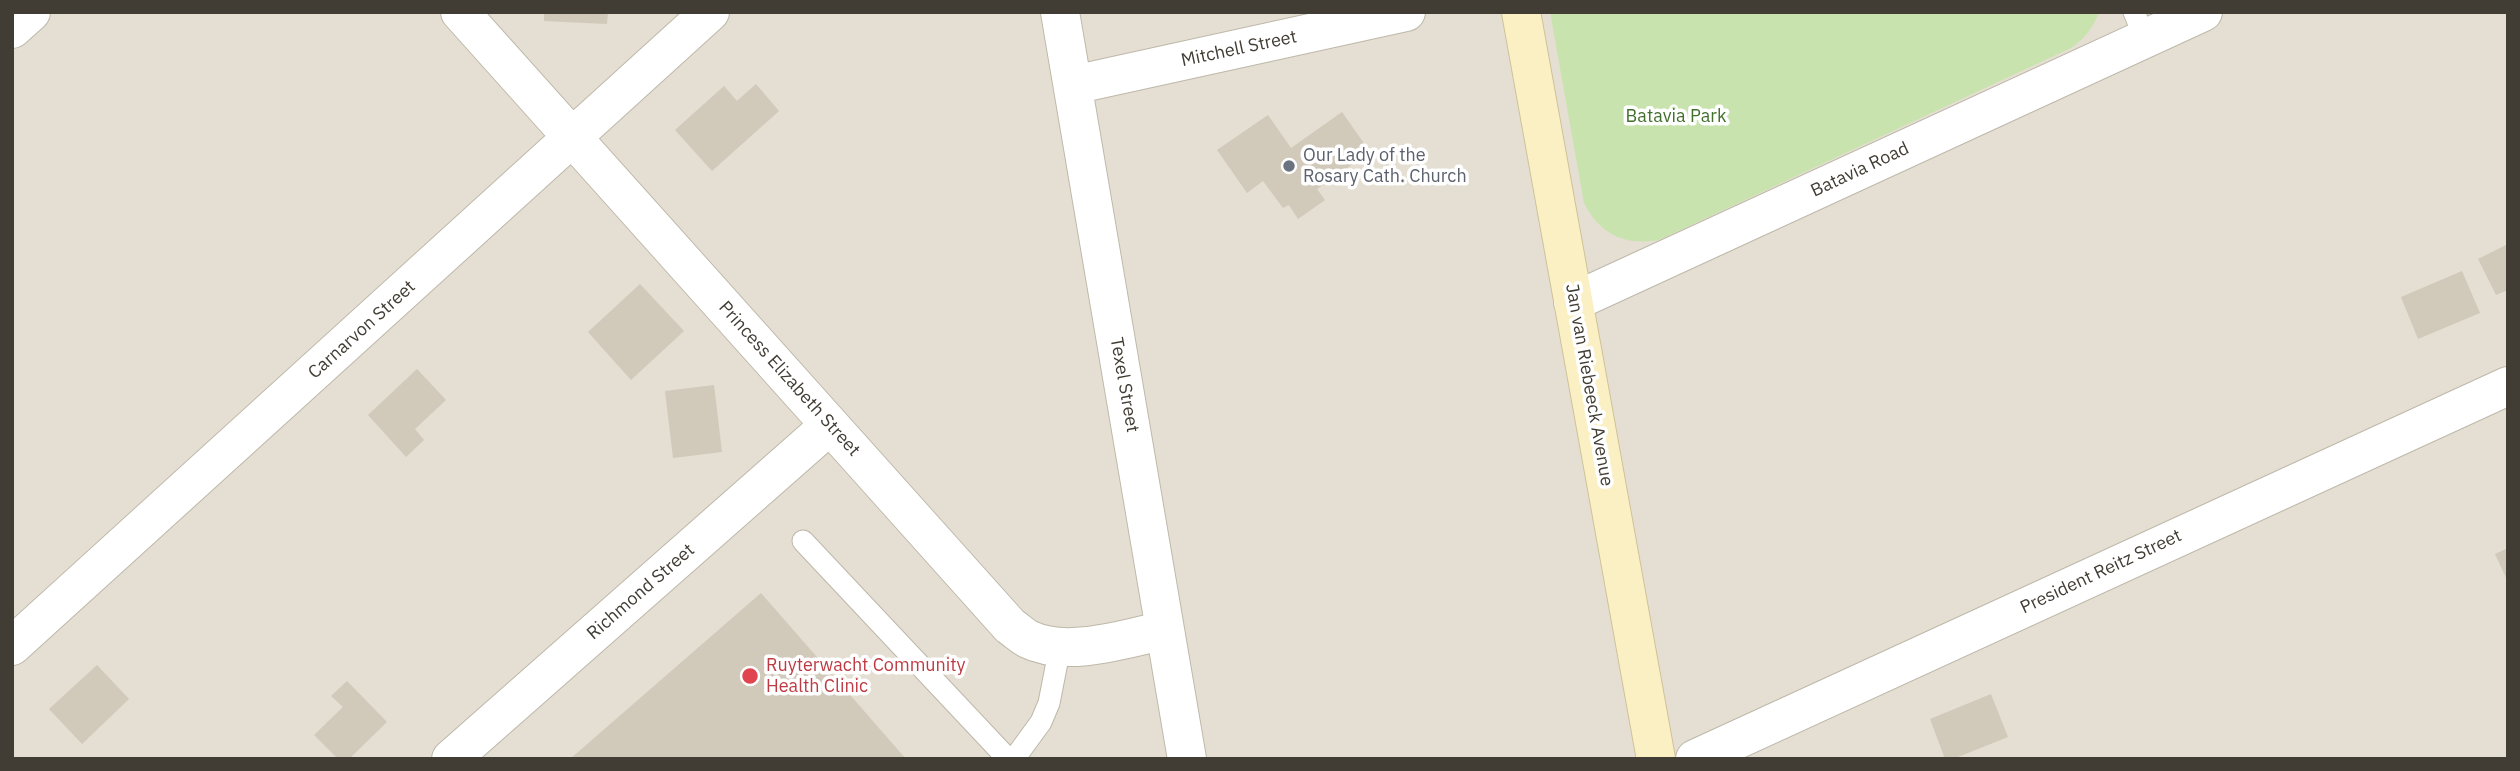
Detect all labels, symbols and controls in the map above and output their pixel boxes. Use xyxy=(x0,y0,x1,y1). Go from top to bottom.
street label: Mitchell Street xyxy=(1179,26,1299,72)
park label: Batavia Park xyxy=(1626,106,1726,128)
street label: Batavia Road xyxy=(1808,138,1912,202)
place label: Our Lady of the Rosary Cath. Church xyxy=(1303,145,1467,188)
marker: Our Lady of the Rosary Cath. Church xyxy=(1281,158,1297,174)
street label: Carnarvon Street xyxy=(304,276,420,384)
street label: Jan van Riebeeck Avenue xyxy=(1561,282,1617,488)
street label: Princess Elizabeth Street xyxy=(714,297,864,461)
street label: Texel Street xyxy=(1105,336,1143,434)
street label: President Reitz Street xyxy=(2017,525,2185,619)
street label: Richmond Street xyxy=(583,539,699,645)
place label: Ruyterwacht Community Health Clinic xyxy=(766,655,966,698)
marker: Ruyterwacht Community Health Clinic xyxy=(740,666,760,686)

